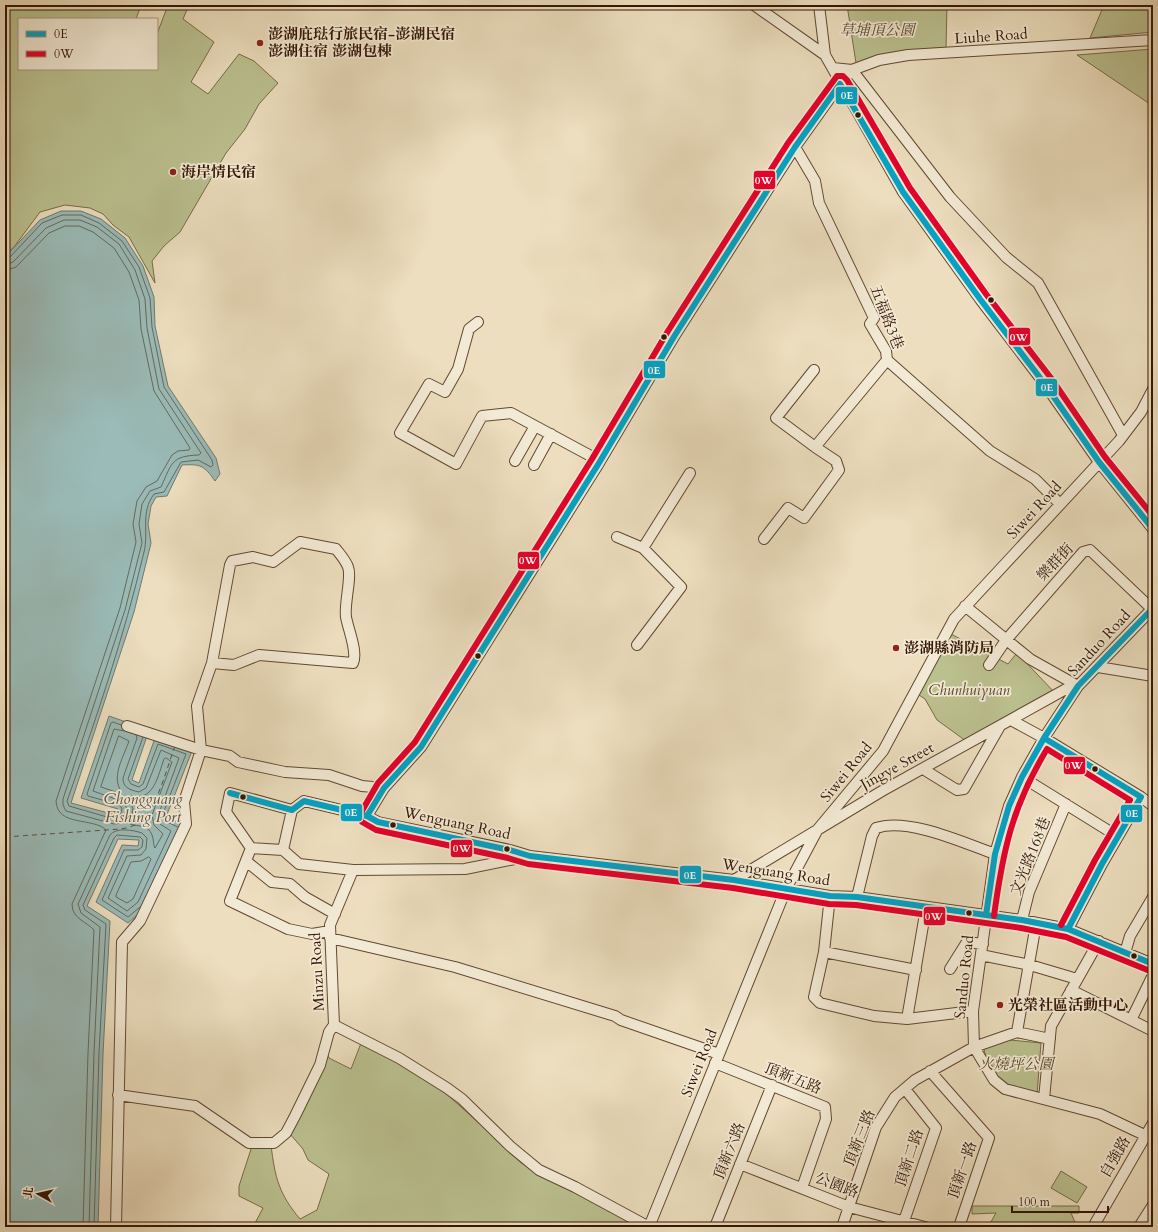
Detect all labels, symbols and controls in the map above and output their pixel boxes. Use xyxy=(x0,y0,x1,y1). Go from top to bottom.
legend xyxy=(18,18,158,70)
park label: 草埔頂公園 xyxy=(839,20,916,40)
street label: Liuhe Road xyxy=(954,23,1028,49)
place label: 澎湖庇琺行旅民宿-澎湖民宿 澎湖住宿 澎湖包棟 xyxy=(268,24,455,61)
text: 0E xyxy=(54,26,68,42)
marker: 澎湖庇琺行旅民宿-澎湖民宿 澎湖住宿 澎湖包棟 xyxy=(255,38,265,48)
text: 0W xyxy=(54,46,74,62)
line badge: 0E xyxy=(835,86,858,105)
text: 0E xyxy=(841,88,853,103)
unlabelled marker xyxy=(853,110,863,120)
place label: 海岸情民宿 xyxy=(181,162,256,182)
marker: 海岸情民宿 xyxy=(168,167,178,177)
line badge: 0W xyxy=(753,170,776,190)
text: 0W xyxy=(755,173,773,188)
street label: 五福路3巷 xyxy=(866,282,908,352)
unlabelled marker xyxy=(986,295,996,305)
line badge: 0W xyxy=(1008,327,1031,346)
text: 0W xyxy=(1010,330,1028,345)
unlabelled marker xyxy=(659,332,669,342)
line badge: 0E xyxy=(643,360,666,379)
text: 0E xyxy=(648,363,660,378)
line badge: 0E xyxy=(1035,378,1058,397)
text: 0E xyxy=(1041,380,1053,395)
street label: Siwei Road xyxy=(1002,477,1066,543)
street label: 樂群街 xyxy=(1032,539,1078,585)
line badge: 0W xyxy=(517,551,540,570)
text: 0W xyxy=(519,553,537,568)
street label: Sanduo Road xyxy=(1063,606,1135,680)
place label: 澎湖縣消防局 xyxy=(904,638,994,658)
marker: 澎湖縣消防局 xyxy=(891,643,901,653)
unlabelled marker xyxy=(473,651,483,661)
park label: Chunhuiyuan xyxy=(928,680,1010,700)
street label: Jingye Street xyxy=(855,737,938,795)
street label: Siwei Road xyxy=(816,738,876,806)
line badge: 0W xyxy=(1063,756,1086,775)
text: 0W xyxy=(1065,758,1083,773)
unlabelled marker xyxy=(1090,764,1100,774)
water label: Chongguang Fishing Port xyxy=(103,788,183,828)
unlabelled marker xyxy=(238,792,248,802)
street label: Wenguang Road xyxy=(401,802,512,844)
line badge: 0E xyxy=(340,803,363,822)
line badge: 0E xyxy=(1120,804,1143,823)
text: 0E xyxy=(345,805,357,820)
text: 0E xyxy=(1126,806,1138,821)
street label: 文光路168巷 xyxy=(1005,814,1055,898)
unlabelled marker xyxy=(388,820,398,830)
line badge: 0W xyxy=(450,839,473,858)
text: 0W xyxy=(453,841,471,856)
unlabelled marker xyxy=(502,844,512,854)
street label: Wenguang Road xyxy=(720,853,831,890)
line badge: 0E xyxy=(679,865,702,884)
text: 0E xyxy=(684,868,696,883)
line badge: 0W xyxy=(923,906,946,926)
unlabelled marker xyxy=(964,908,974,918)
text: 0W xyxy=(925,909,943,924)
street label: Minzu Road xyxy=(305,932,329,1012)
street label: Sanduo Road xyxy=(950,934,978,1020)
unlabelled marker xyxy=(1129,951,1139,961)
place label: 光榮社區活動中心 xyxy=(1008,995,1128,1015)
marker: 光榮社區活動中心 xyxy=(995,1000,1005,1010)
street label: Siwei Road xyxy=(676,1026,722,1100)
park label: 火燒坪公園 xyxy=(978,1054,1055,1074)
street label: 頂新五路 xyxy=(761,1057,825,1099)
street label: 頂新三路 xyxy=(838,1106,880,1170)
street label: 頂新六路 xyxy=(708,1119,750,1183)
street label: 頂新二路 xyxy=(890,1126,928,1190)
street label: 自強路 xyxy=(1095,1133,1135,1181)
street label: 頂新一路 xyxy=(943,1138,981,1202)
street label: 公園路 xyxy=(812,1168,862,1202)
north arrow xyxy=(18,1174,58,1214)
text: 北 xyxy=(20,1186,37,1199)
scale bar xyxy=(1012,1188,1108,1214)
text: 100 m xyxy=(1018,1194,1051,1210)

